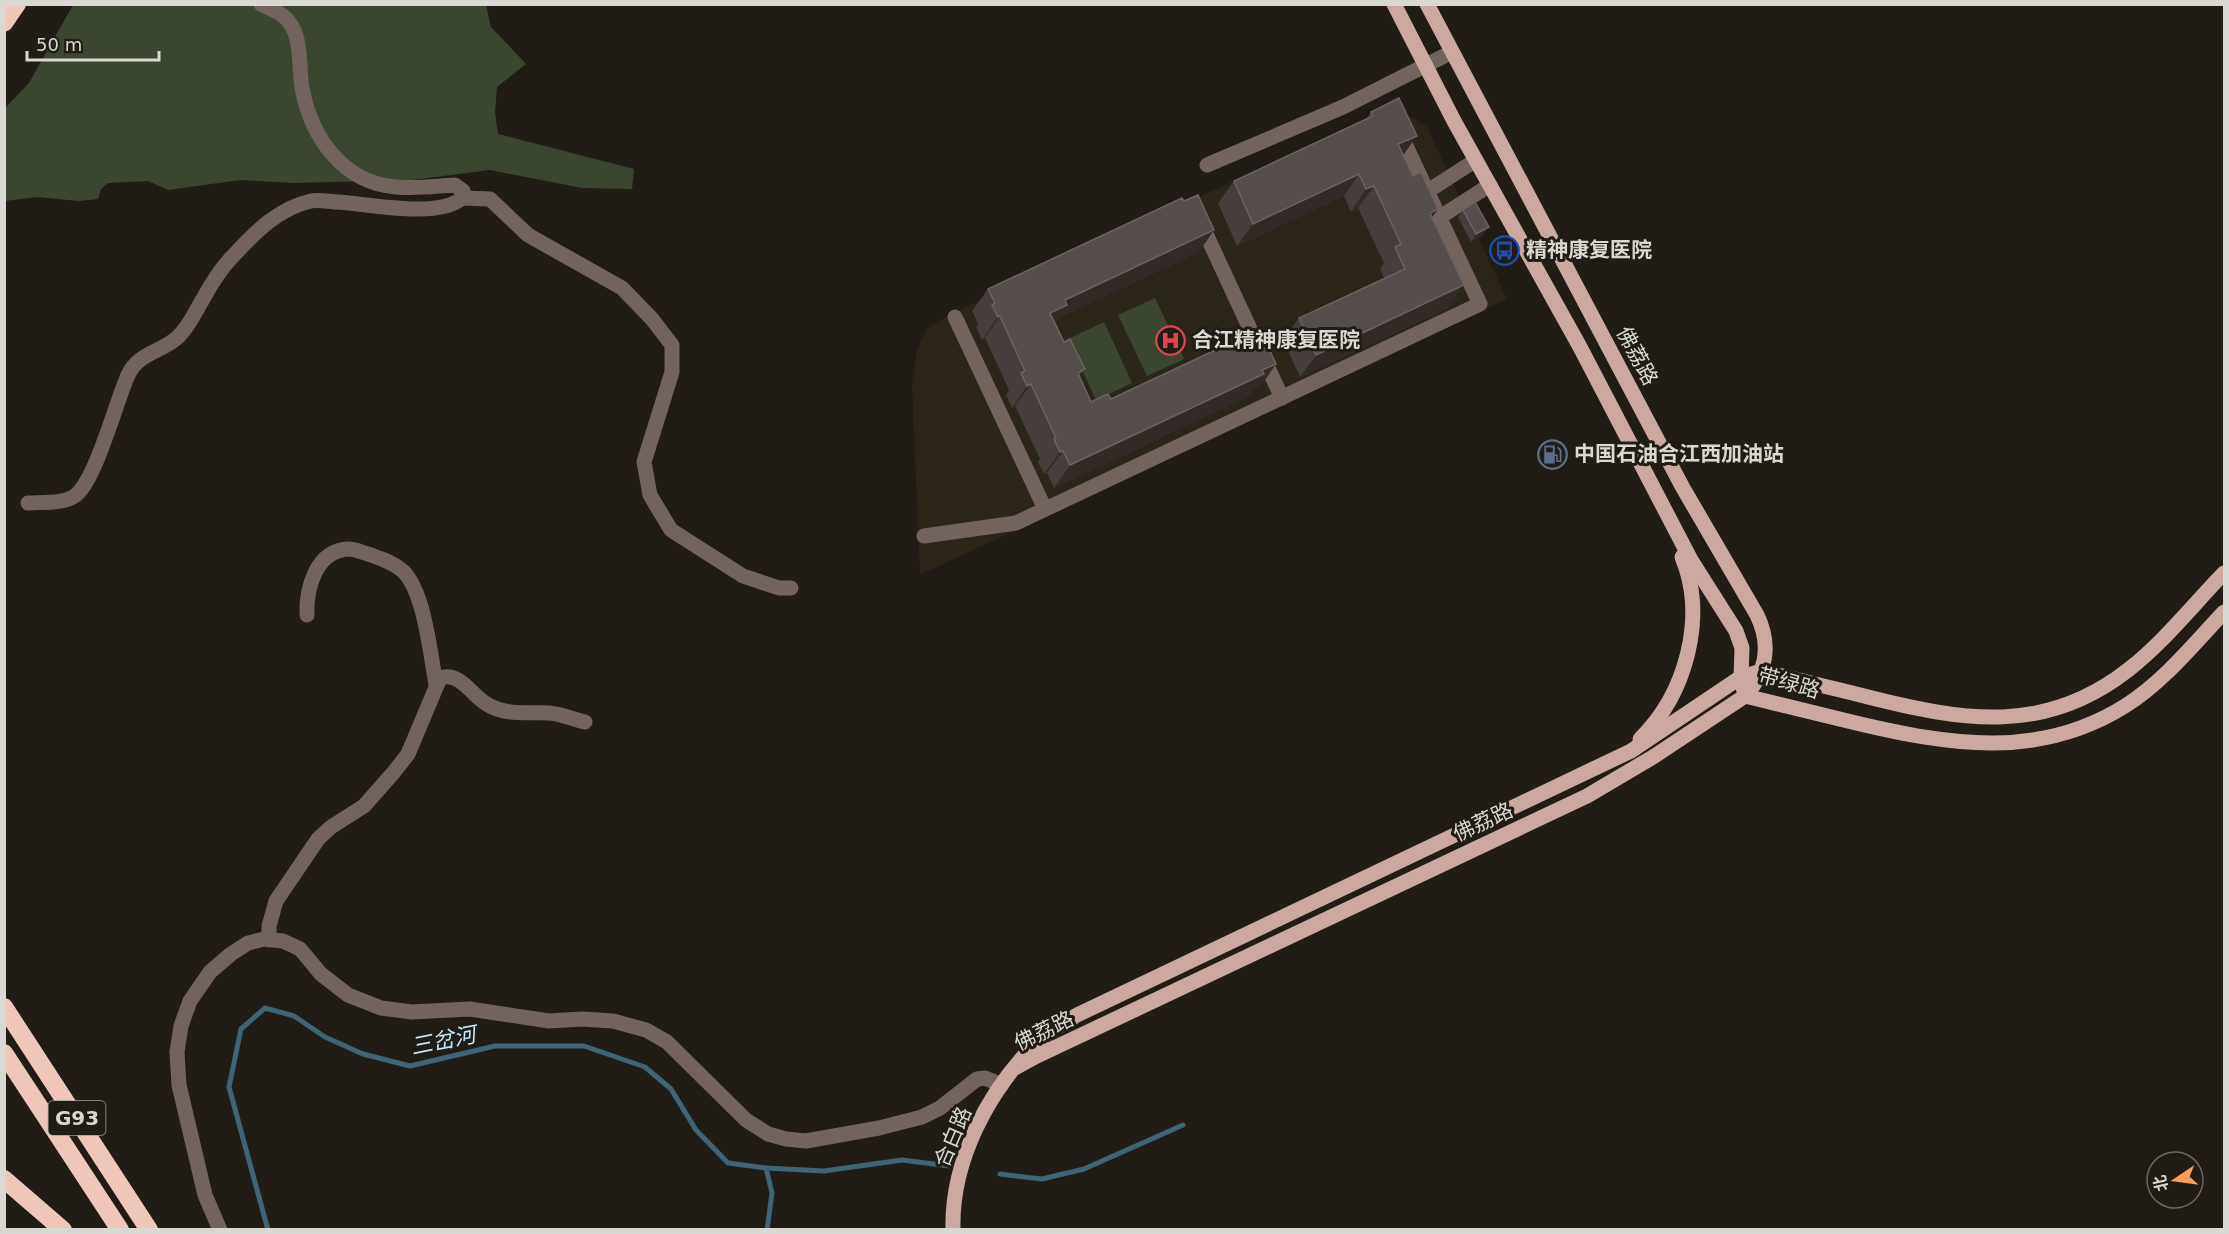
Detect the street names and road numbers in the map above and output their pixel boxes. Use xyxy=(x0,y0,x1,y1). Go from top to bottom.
street label: 佛荔路 xyxy=(1612,323,1662,389)
street label: 带绿路 xyxy=(1755,663,1823,703)
street label: 佛荔路 xyxy=(1449,798,1517,846)
street label: 佛荔路 xyxy=(1010,1006,1078,1056)
road number: G93 xyxy=(48,1101,106,1135)
street label: 合白路 xyxy=(930,1103,976,1171)

